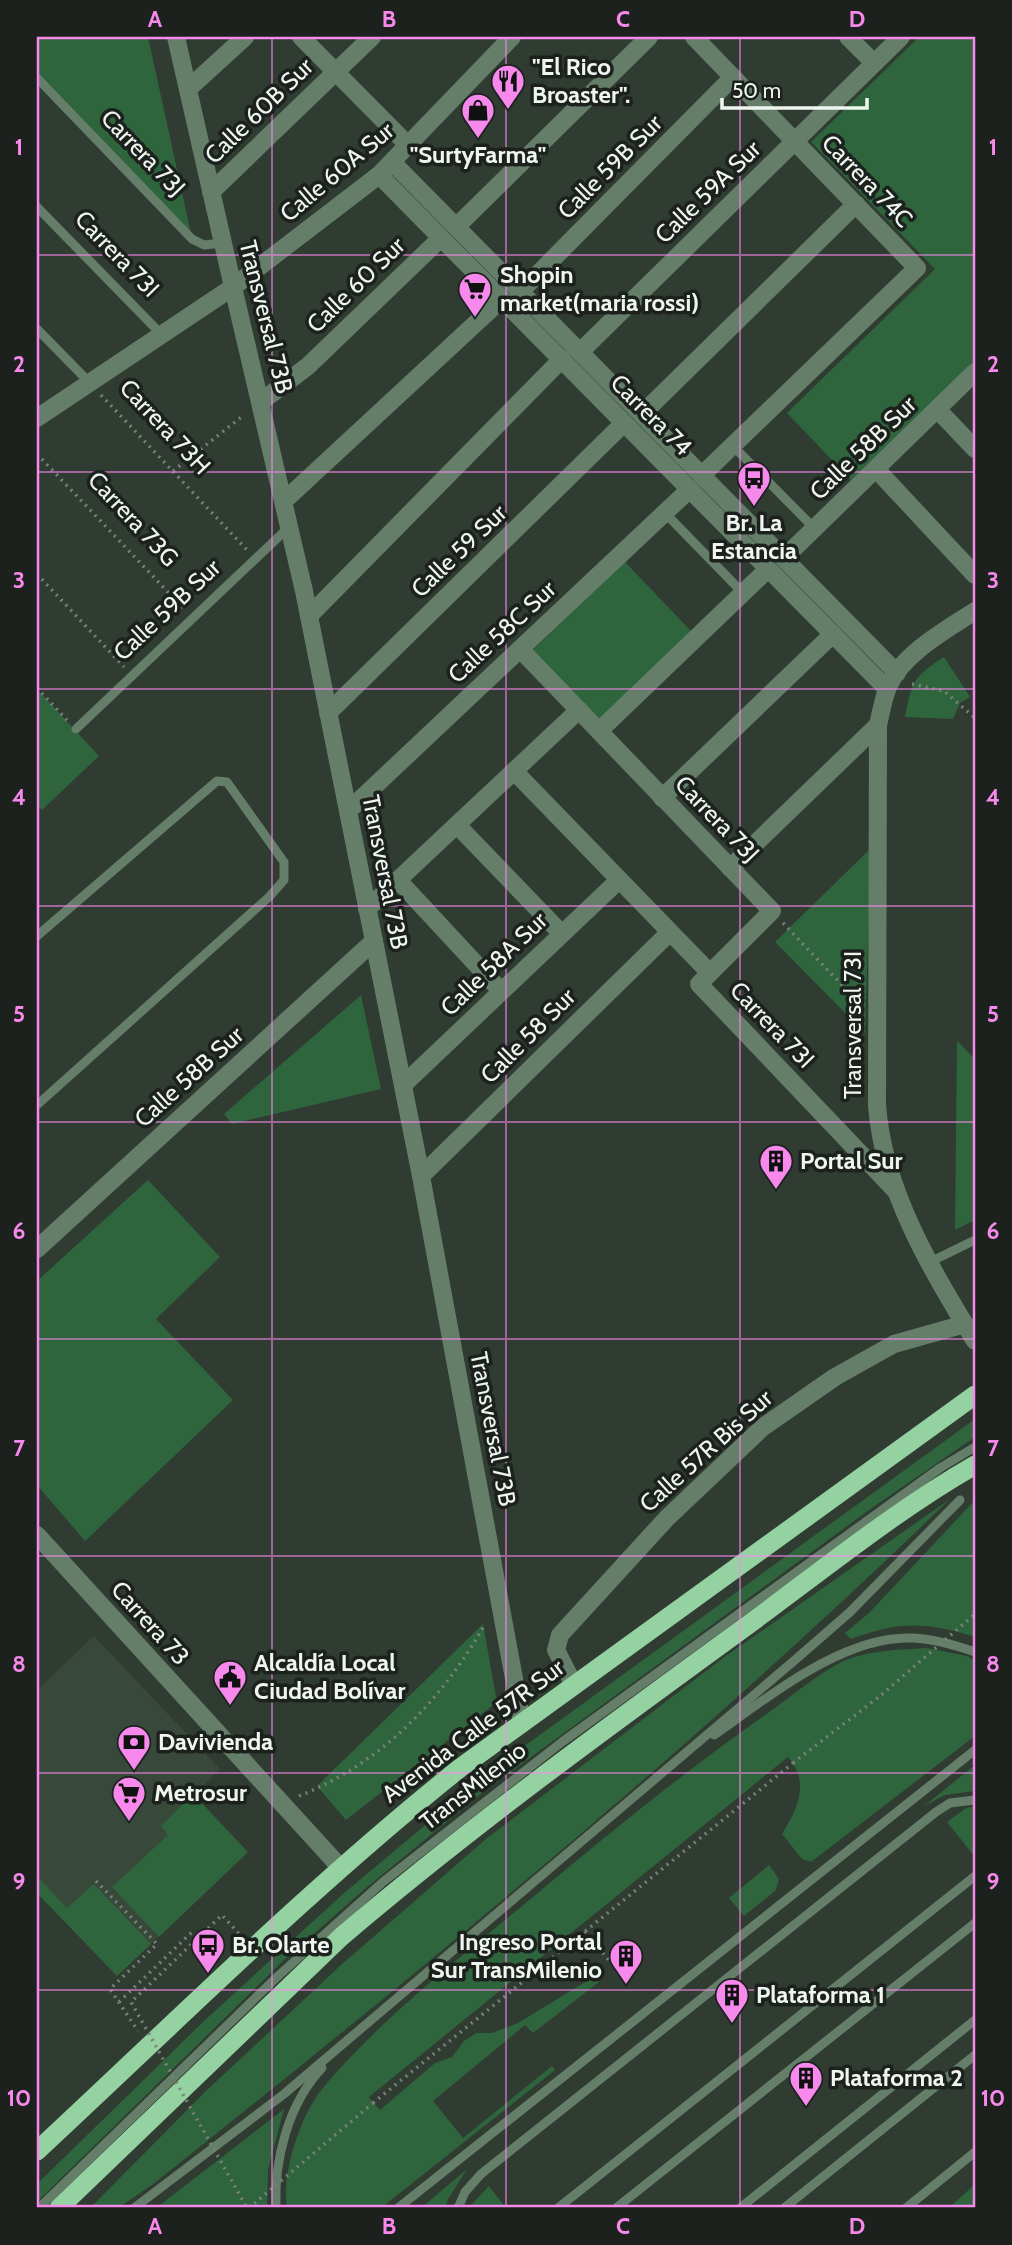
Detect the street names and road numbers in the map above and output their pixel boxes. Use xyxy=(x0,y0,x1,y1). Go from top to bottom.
street label: Calle 60B Sur xyxy=(198,52,319,169)
street label: Carrera 73J xyxy=(95,103,192,202)
street label: Calle 59B Sur xyxy=(551,108,668,225)
street label: Calle 60A Sur xyxy=(274,115,400,228)
street label: Carrera 74C xyxy=(816,128,919,233)
street label: Calle 59A Sur xyxy=(649,134,767,249)
street label: Carrera 73I xyxy=(69,204,166,303)
street label: Calle 60 Sur xyxy=(301,231,411,338)
street label: Transversal 73B xyxy=(234,238,299,396)
street label: Carrera 74 xyxy=(605,368,698,461)
street label: Carrera 73H xyxy=(114,373,217,480)
street label: Calle 58B Sur xyxy=(803,390,922,505)
street label: Carrera 73G xyxy=(82,465,185,572)
street label: Calle 59 Sur xyxy=(405,498,513,603)
street label: Calle 59B Sur xyxy=(107,553,226,666)
street label: Calle 58C Sur xyxy=(442,574,562,689)
street label: Carrera 73J xyxy=(669,769,766,868)
street label: Transversal 73B xyxy=(356,792,415,951)
street label: Calle 58A Sur xyxy=(434,905,553,1022)
street label: Transversal 73I xyxy=(838,951,867,1099)
street label: Carrera 73I xyxy=(724,975,821,1074)
street label: Calle 58 Sur xyxy=(474,982,581,1089)
street label: Calle 58B Sur xyxy=(128,1020,249,1133)
street label: Transversal 73B xyxy=(464,1349,523,1508)
street label: Calle 57R Bis Sur xyxy=(633,1383,778,1518)
street label: Carrera 73 xyxy=(105,1575,196,1671)
street label: Avenida Calle 57R Sur xyxy=(376,1652,570,1809)
street label: TransMilenio xyxy=(414,1735,531,1836)

